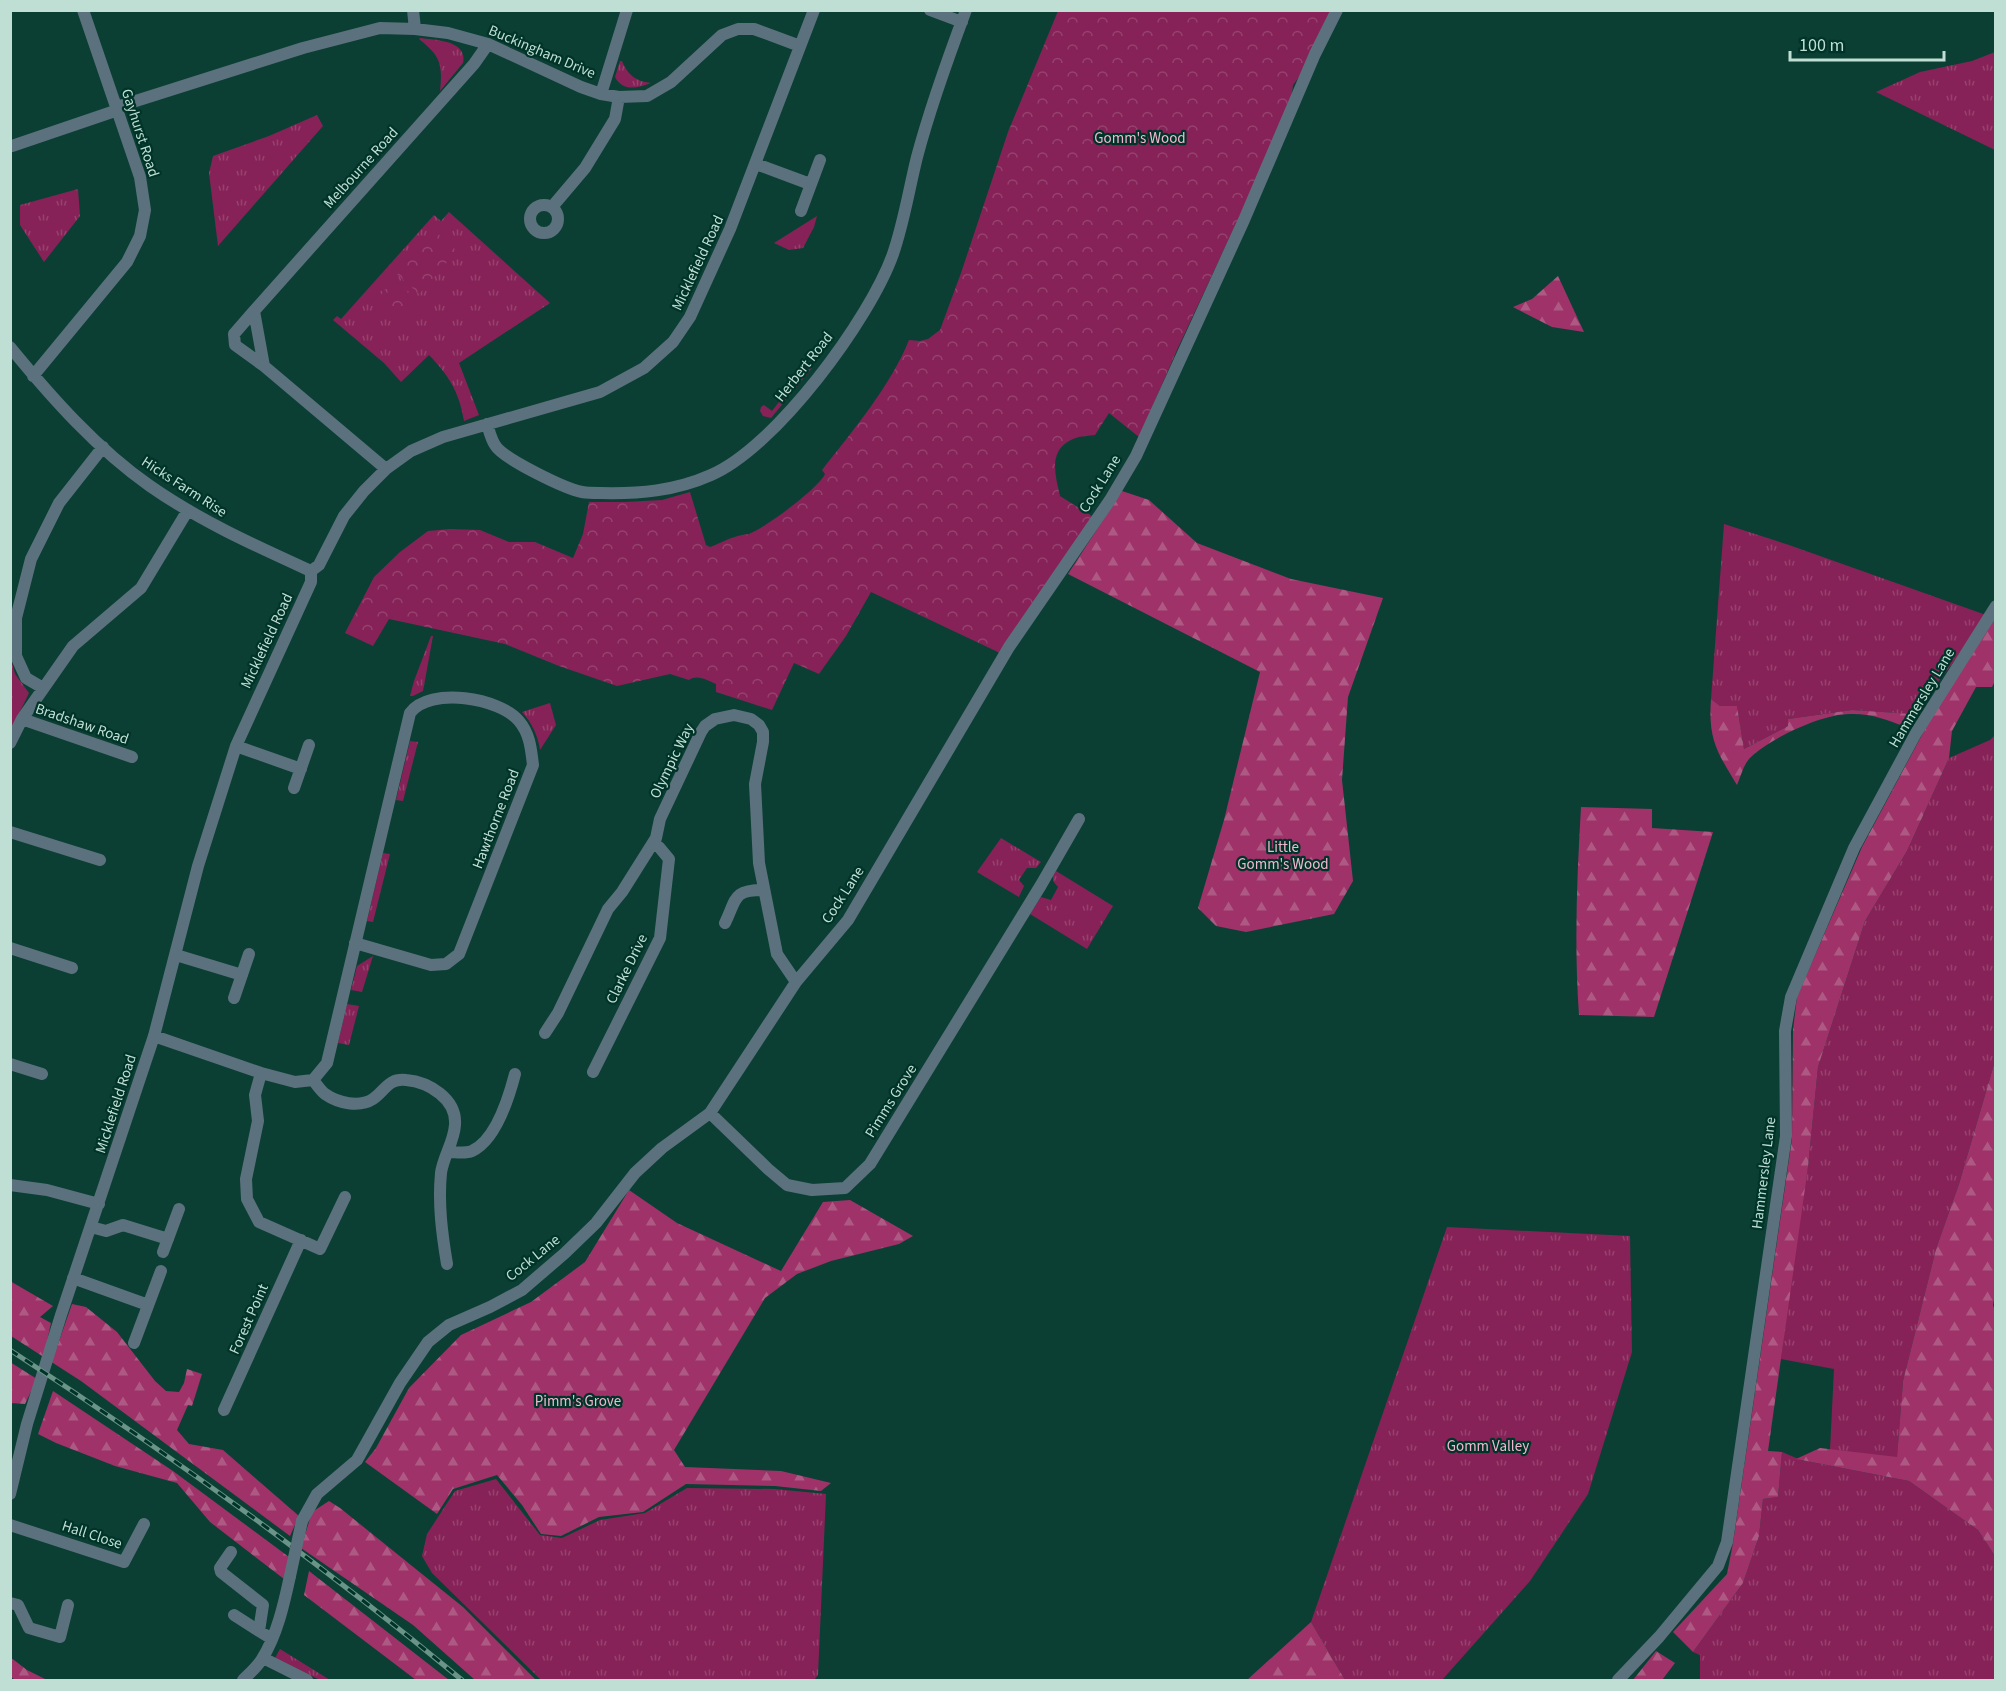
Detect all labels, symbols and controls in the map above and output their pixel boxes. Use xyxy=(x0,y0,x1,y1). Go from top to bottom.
street label: Buckingham Drive xyxy=(485,20,599,84)
scale bar xyxy=(1790,24,1944,62)
text: 100 m xyxy=(1799,33,1844,58)
street label: Gayhurst Road xyxy=(116,86,164,180)
street label: Melbourne Road xyxy=(319,123,403,213)
park label: Gomm's Wood xyxy=(1094,128,1186,149)
street label: Micklefield Road xyxy=(667,212,729,314)
street label: Herbert Road xyxy=(770,328,838,406)
street label: Hicks Farm Rise xyxy=(137,451,231,523)
street label: Cock Lane xyxy=(1074,451,1126,517)
street label: Micklefield Road xyxy=(236,590,298,692)
street label: Hammersley Lane xyxy=(1884,644,1960,752)
street label: Bradshaw Road xyxy=(32,698,132,750)
street label: Olympic Way xyxy=(645,720,699,802)
street label: Hawthorne Road xyxy=(467,766,525,872)
park label: Little Gomm's Wood xyxy=(1237,837,1329,875)
street label: Cock Lane xyxy=(817,862,869,928)
street label: Clarke Drive xyxy=(601,931,653,1007)
street label: Micklefield Road xyxy=(90,1052,142,1156)
street label: Pimms Grove xyxy=(860,1060,922,1142)
street label: Hammersley Lane xyxy=(1747,1116,1781,1230)
street label: Cock Lane xyxy=(501,1230,565,1286)
street label: Forest Point xyxy=(224,1280,274,1358)
park label: Pimm's Grove xyxy=(535,1391,621,1412)
park label: Gomm Valley xyxy=(1447,1436,1529,1457)
street label: Hall Close xyxy=(59,1515,125,1555)

